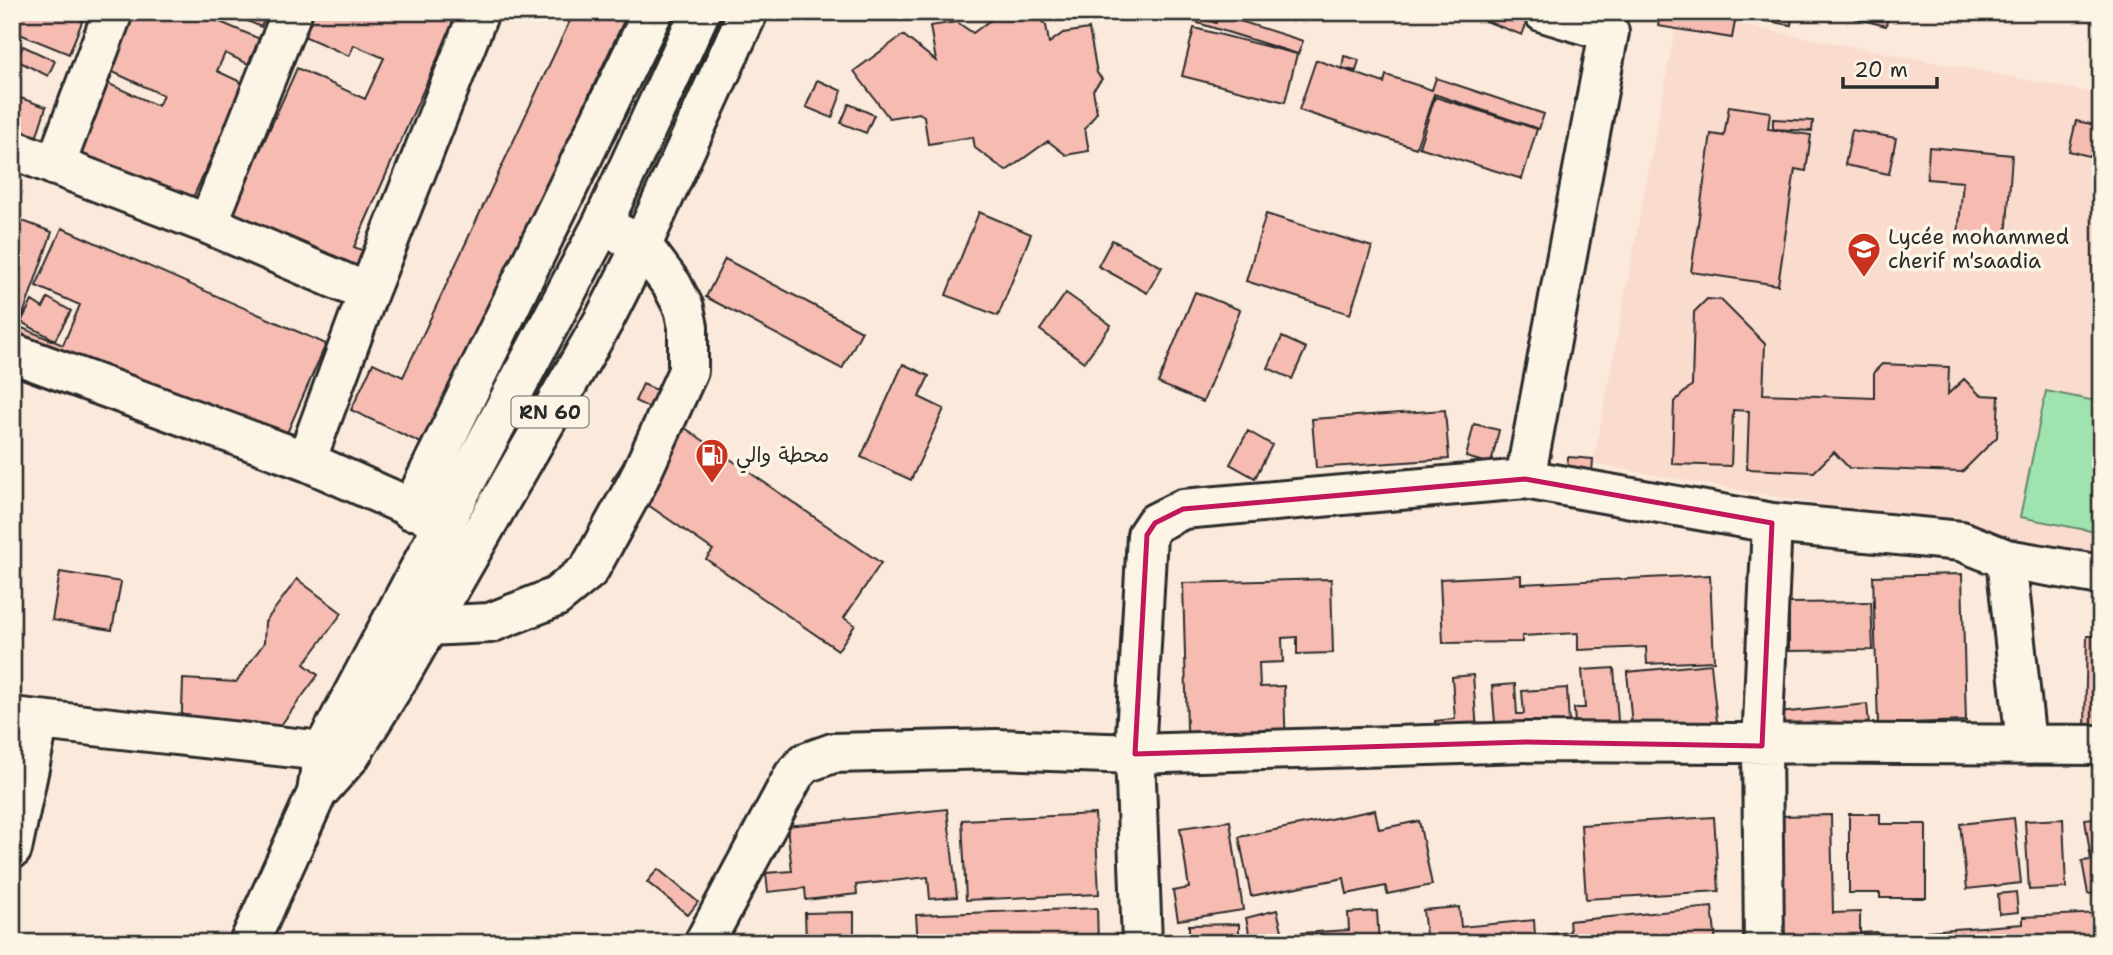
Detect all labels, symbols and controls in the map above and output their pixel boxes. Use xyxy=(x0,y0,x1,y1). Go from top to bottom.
scale bar xyxy=(1843,46,1938,90)
text: 20 m xyxy=(1854,56,1908,84)
place label: Lycée mohammed cherif m'saadia xyxy=(1888,223,2069,275)
school or university icon: Lycée mohammed cherif m'saadia xyxy=(1845,230,1883,279)
road number: RN 60 xyxy=(512,396,588,428)
fuel station icon: محطة والي xyxy=(693,436,731,485)
place label: محطة والي xyxy=(736,441,829,474)

